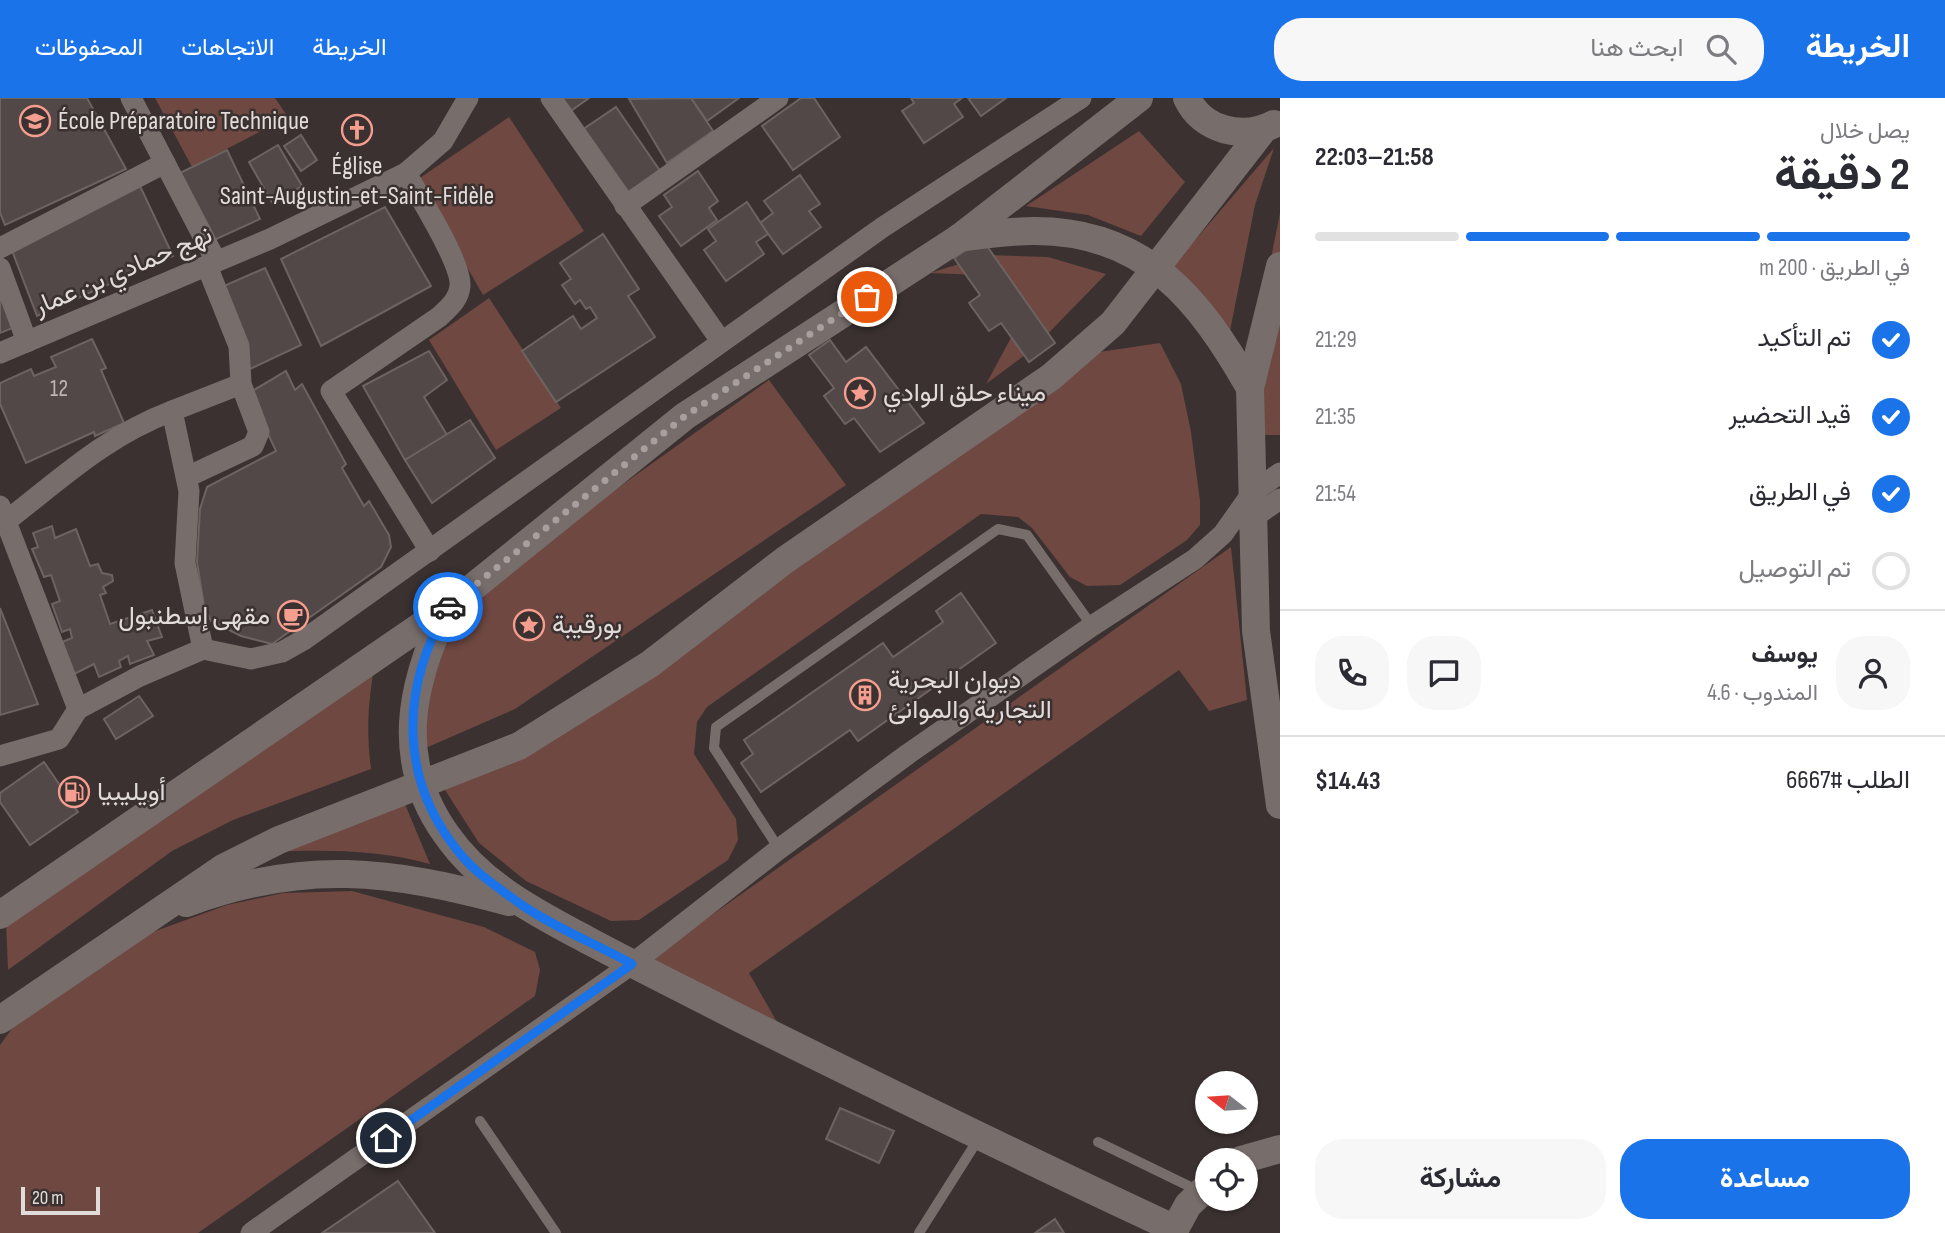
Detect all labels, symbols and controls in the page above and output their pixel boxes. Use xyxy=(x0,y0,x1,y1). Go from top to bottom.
search box xyxy=(1274,18,1764,81)
text: الخريطة xyxy=(1806,27,1910,67)
icon: search xyxy=(1702,30,1740,68)
text: المحفوظات xyxy=(35,33,143,62)
text: الاتجاهات xyxy=(181,33,274,62)
text: الخريطة xyxy=(312,33,387,62)
text: ابحث هنا xyxy=(1590,33,1684,64)
school or university icon: École Préparatoire Technique xyxy=(18,104,52,138)
place label: École Préparatoire Technique xyxy=(58,106,309,137)
church icon: Église Saint-Augustin-et-Saint-Fidèle xyxy=(340,113,374,147)
text: يصل خلال xyxy=(1820,117,1910,145)
text: 21:58–22:03 xyxy=(1315,142,1434,173)
text: 2 دقيقة xyxy=(1774,148,1910,203)
place label: Église Saint-Augustin-et-Saint-Fidèle xyxy=(220,151,494,212)
street label: نهج حمادي بن عمار xyxy=(28,219,219,327)
text: في الطريق · 200 m xyxy=(1759,254,1910,282)
pin xyxy=(837,267,897,327)
icon: bag xyxy=(848,278,886,316)
icon: check xyxy=(1872,321,1910,359)
text: تم التأكيد xyxy=(1757,323,1851,354)
text: 21:29 xyxy=(1315,326,1357,354)
house number: 12 xyxy=(50,375,68,403)
place icon: ميناء حلق الوادي xyxy=(843,376,877,410)
place label: ميناء حلق الوادي xyxy=(883,378,1046,413)
icon: check xyxy=(1872,398,1910,436)
text: قيد التحضير xyxy=(1728,400,1851,431)
text: 21:35 xyxy=(1315,403,1356,431)
icon: check xyxy=(1872,475,1910,513)
text: في الطريق xyxy=(1749,477,1851,508)
text: 21:54 xyxy=(1315,480,1356,508)
text: تم التوصيل xyxy=(1739,554,1851,585)
courier xyxy=(413,572,483,642)
icon: car xyxy=(429,588,467,626)
cafe icon: مقهى إسطنبول xyxy=(276,599,310,633)
place label: مقهى إسطنبول xyxy=(118,601,270,632)
place icon: بورقيبة xyxy=(512,608,546,642)
place label: بورقيبة xyxy=(552,610,622,641)
button: phone xyxy=(1315,636,1389,710)
button: chat xyxy=(1407,636,1481,710)
button: person xyxy=(1836,636,1910,710)
text: يوسف xyxy=(1751,639,1818,670)
place label: ديوان البحرية التجارية والموانئ xyxy=(888,665,1052,726)
building icon: ديوان البحرية التجارية والموانئ xyxy=(848,678,882,712)
text: المندوب · 4.6 xyxy=(1707,679,1818,707)
text: الطلب #6667 xyxy=(1786,765,1910,796)
text: $14.43 xyxy=(1315,766,1381,797)
fuel station icon: أويليبيا xyxy=(57,775,91,809)
place label: أويليبيا xyxy=(97,776,166,808)
north arrow xyxy=(1195,1071,1258,1134)
map controls xyxy=(1195,1071,1258,1211)
pin xyxy=(356,1108,416,1168)
icon: home xyxy=(367,1119,405,1157)
button: مشاركة xyxy=(1315,1139,1606,1219)
button: مساعدة xyxy=(1620,1139,1910,1219)
button: locate xyxy=(1195,1148,1258,1211)
scale bar xyxy=(21,1184,100,1216)
text: 20 m xyxy=(32,1187,64,1210)

